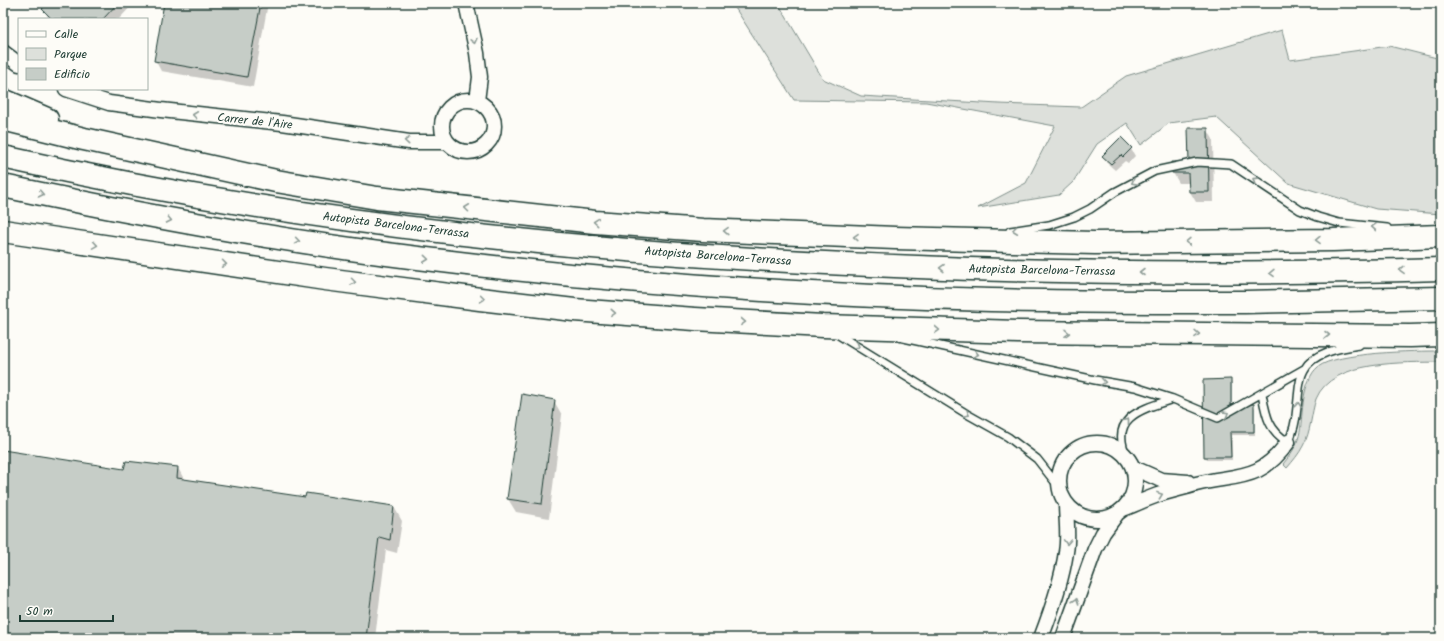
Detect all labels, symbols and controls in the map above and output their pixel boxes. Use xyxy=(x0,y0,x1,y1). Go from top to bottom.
legend xyxy=(18,18,148,90)
text: Calle xyxy=(54,25,79,44)
one-way arrow xyxy=(470,38,478,44)
text: Parque xyxy=(54,45,88,64)
text: Edificio xyxy=(54,65,90,84)
street label: Carrer de l'Aire xyxy=(216,108,294,135)
one-way arrow xyxy=(192,110,198,119)
one-way arrow xyxy=(404,137,410,146)
one-way arrow xyxy=(1131,178,1138,185)
one-way arrow xyxy=(1253,178,1260,185)
one-way arrow xyxy=(38,190,44,198)
one-way arrow xyxy=(464,204,470,213)
street label: Autopista Barcelona-Terrassa xyxy=(322,207,470,244)
one-way arrow xyxy=(165,215,172,223)
one-way arrow xyxy=(593,218,599,227)
one-way arrow xyxy=(1371,222,1377,231)
one-way arrow xyxy=(1012,226,1018,235)
one-way arrow xyxy=(723,227,729,236)
one-way arrow xyxy=(853,232,859,241)
one-way arrow xyxy=(294,236,300,244)
one-way arrow xyxy=(1315,236,1321,244)
one-way arrow xyxy=(1185,238,1191,246)
one-way arrow xyxy=(92,240,98,249)
street label: Autopista Barcelona-Terrassa xyxy=(644,242,792,271)
one-way arrow xyxy=(423,254,429,263)
one-way arrow xyxy=(221,259,227,268)
street label: Autopista Barcelona-Terrassa xyxy=(968,260,1116,281)
one-way arrow xyxy=(939,264,945,272)
one-way arrow xyxy=(1399,266,1405,275)
one-way arrow xyxy=(1139,268,1145,276)
one-way arrow xyxy=(1269,268,1275,277)
one-way arrow xyxy=(350,277,356,286)
one-way arrow xyxy=(479,294,485,303)
one-way arrow xyxy=(610,309,616,318)
one-way arrow xyxy=(740,318,746,326)
one-way arrow xyxy=(934,325,940,334)
one-way arrow xyxy=(1064,329,1070,337)
one-way arrow xyxy=(1194,330,1200,338)
one-way arrow xyxy=(1324,331,1330,339)
one-way arrow xyxy=(853,341,860,348)
one-way arrow xyxy=(973,349,979,357)
one-way arrow xyxy=(1100,377,1106,386)
one-way arrow xyxy=(1293,402,1302,408)
one-way arrow xyxy=(963,410,970,417)
one-way arrow xyxy=(1221,411,1229,418)
one-way arrow xyxy=(1123,418,1130,425)
one-way arrow xyxy=(1156,491,1163,499)
one-way arrow xyxy=(1063,539,1071,545)
scale bar xyxy=(20,597,113,623)
one-way arrow xyxy=(1071,598,1079,605)
text: 50 m xyxy=(26,602,53,621)

